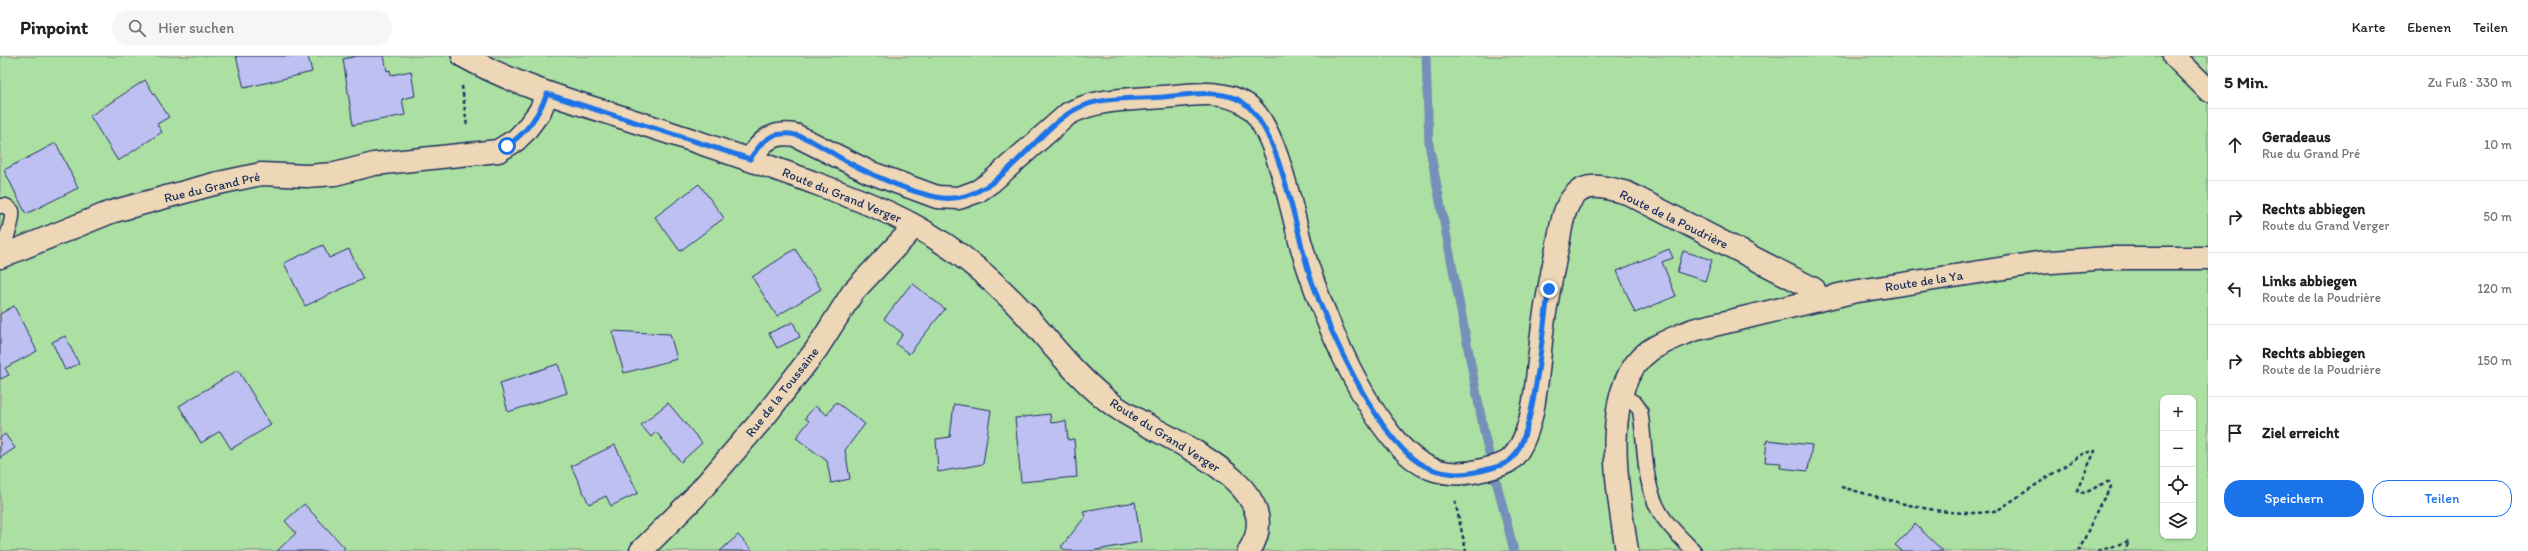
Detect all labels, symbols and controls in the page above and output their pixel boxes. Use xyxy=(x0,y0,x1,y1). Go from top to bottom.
search box xyxy=(112,10,392,46)
text: Pinpoint xyxy=(20,16,88,39)
icon: search xyxy=(126,17,148,39)
text: Hier suchen xyxy=(158,19,234,37)
text: Karte xyxy=(2352,19,2385,36)
text: Ebenen xyxy=(2407,19,2451,36)
text: Teilen xyxy=(2473,19,2508,36)
text: 5 Min. xyxy=(2224,72,2268,92)
text: Zu Fuß · 330 m xyxy=(2428,75,2512,90)
text: Geradeaus xyxy=(2262,128,2331,146)
icon: ahead xyxy=(2224,134,2246,156)
route start xyxy=(498,137,516,155)
text: 10 m xyxy=(2484,137,2512,152)
text: Rue du Grand Pré xyxy=(2262,146,2360,161)
street label: Route du Grand Verger xyxy=(780,164,904,226)
street label: Rue du Grand Pré xyxy=(163,169,261,205)
street label: Route de la Poudrière xyxy=(1617,186,1731,252)
text: Rechts abbiegen xyxy=(2262,200,2365,218)
icon: right xyxy=(2224,206,2246,228)
text: 50 m xyxy=(2483,209,2512,224)
text: Route du Grand Verger xyxy=(2262,218,2389,233)
street label: Route de la Ya xyxy=(1884,267,1964,295)
text: Links abbiegen xyxy=(2262,272,2357,290)
icon: left xyxy=(2224,278,2246,300)
route end xyxy=(1540,280,1558,298)
text: 120 m xyxy=(2477,281,2512,296)
text: Route de la Poudrière xyxy=(2262,290,2381,305)
street label: Rue de la Toussaine xyxy=(742,344,822,440)
text: Rechts abbiegen xyxy=(2262,344,2365,362)
icon: right xyxy=(2224,350,2246,372)
text: 150 m xyxy=(2477,353,2512,368)
text: Route de la Poudrière xyxy=(2262,362,2381,377)
street label: Route du Grand Verger xyxy=(1107,395,1223,475)
map controls xyxy=(2160,395,2196,539)
button: + xyxy=(2160,395,2196,431)
icon: arrive xyxy=(2224,422,2246,444)
text: Ziel erreicht xyxy=(2262,424,2339,442)
button: − xyxy=(2160,431,2196,467)
button: locate xyxy=(2160,467,2196,503)
button: Speichern xyxy=(2224,480,2364,517)
button: Teilen xyxy=(2372,480,2512,517)
button: layers xyxy=(2160,503,2196,539)

